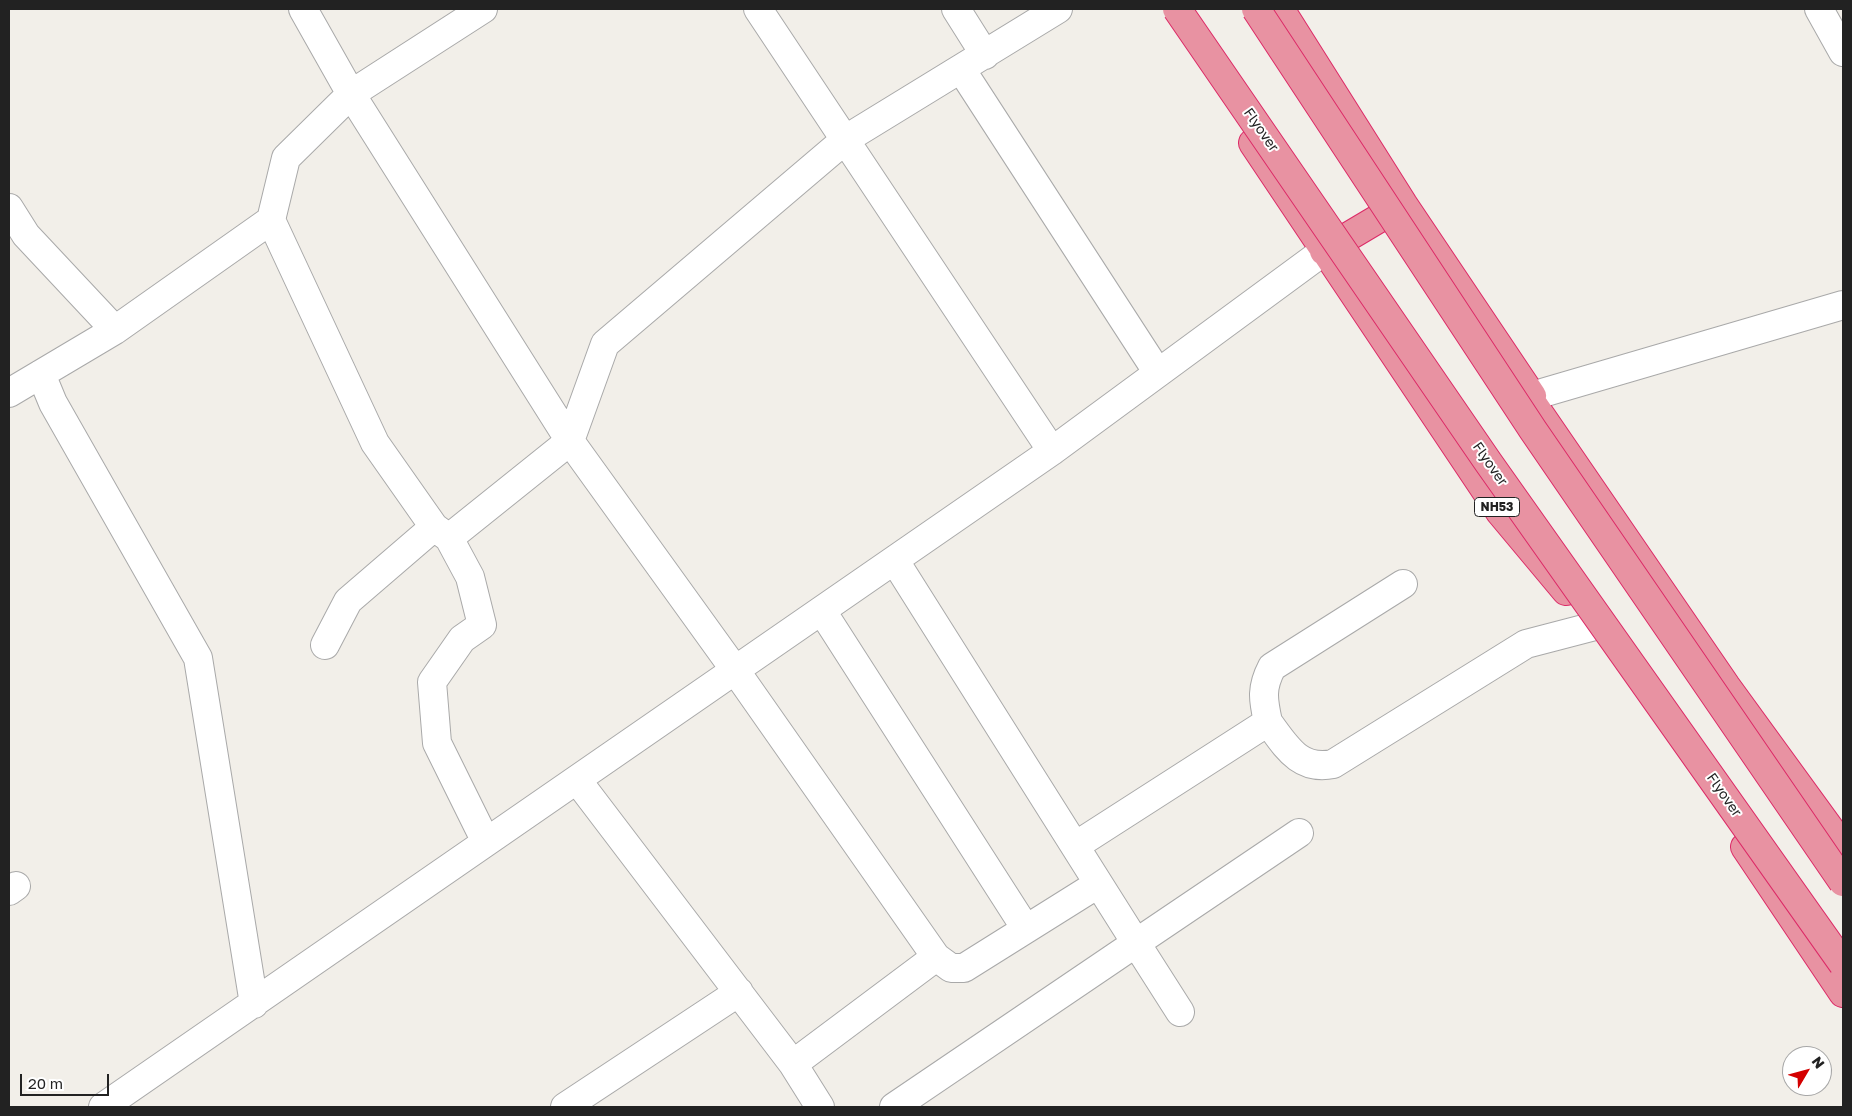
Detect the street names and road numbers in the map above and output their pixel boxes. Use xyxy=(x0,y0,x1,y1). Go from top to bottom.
street label: Flyover xyxy=(1240,105,1282,155)
street label: Flyover xyxy=(1469,439,1511,489)
road number: NH53 xyxy=(1474,498,1520,516)
street label: Flyover xyxy=(1703,770,1745,820)

